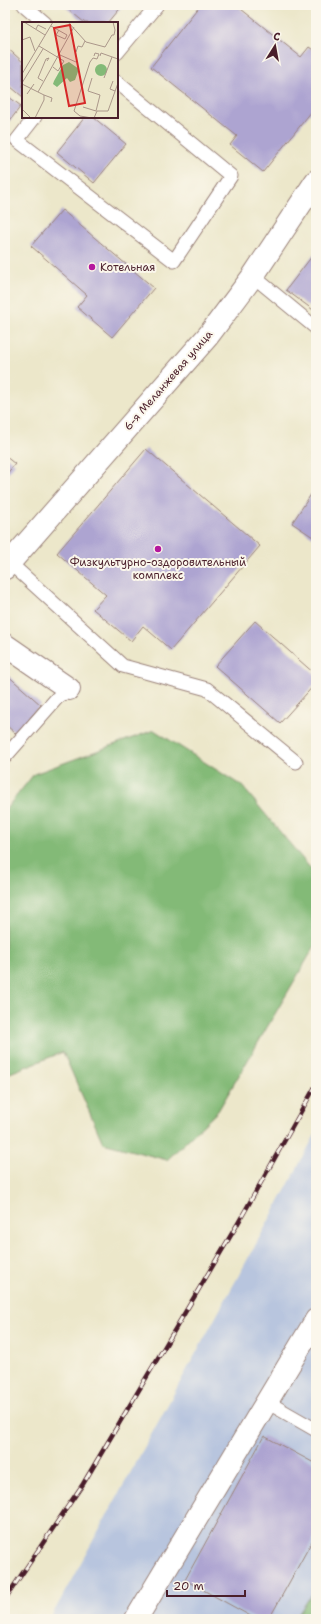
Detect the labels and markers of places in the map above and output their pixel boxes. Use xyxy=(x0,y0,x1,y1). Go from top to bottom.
place label: Котельная xyxy=(100,260,155,275)
marker: Котельная xyxy=(87,262,97,272)
marker: Физкультурно-оздоровительный комплекс xyxy=(153,544,163,554)
place label: Физкультурно-оздоровительный комплекс xyxy=(70,555,246,583)

